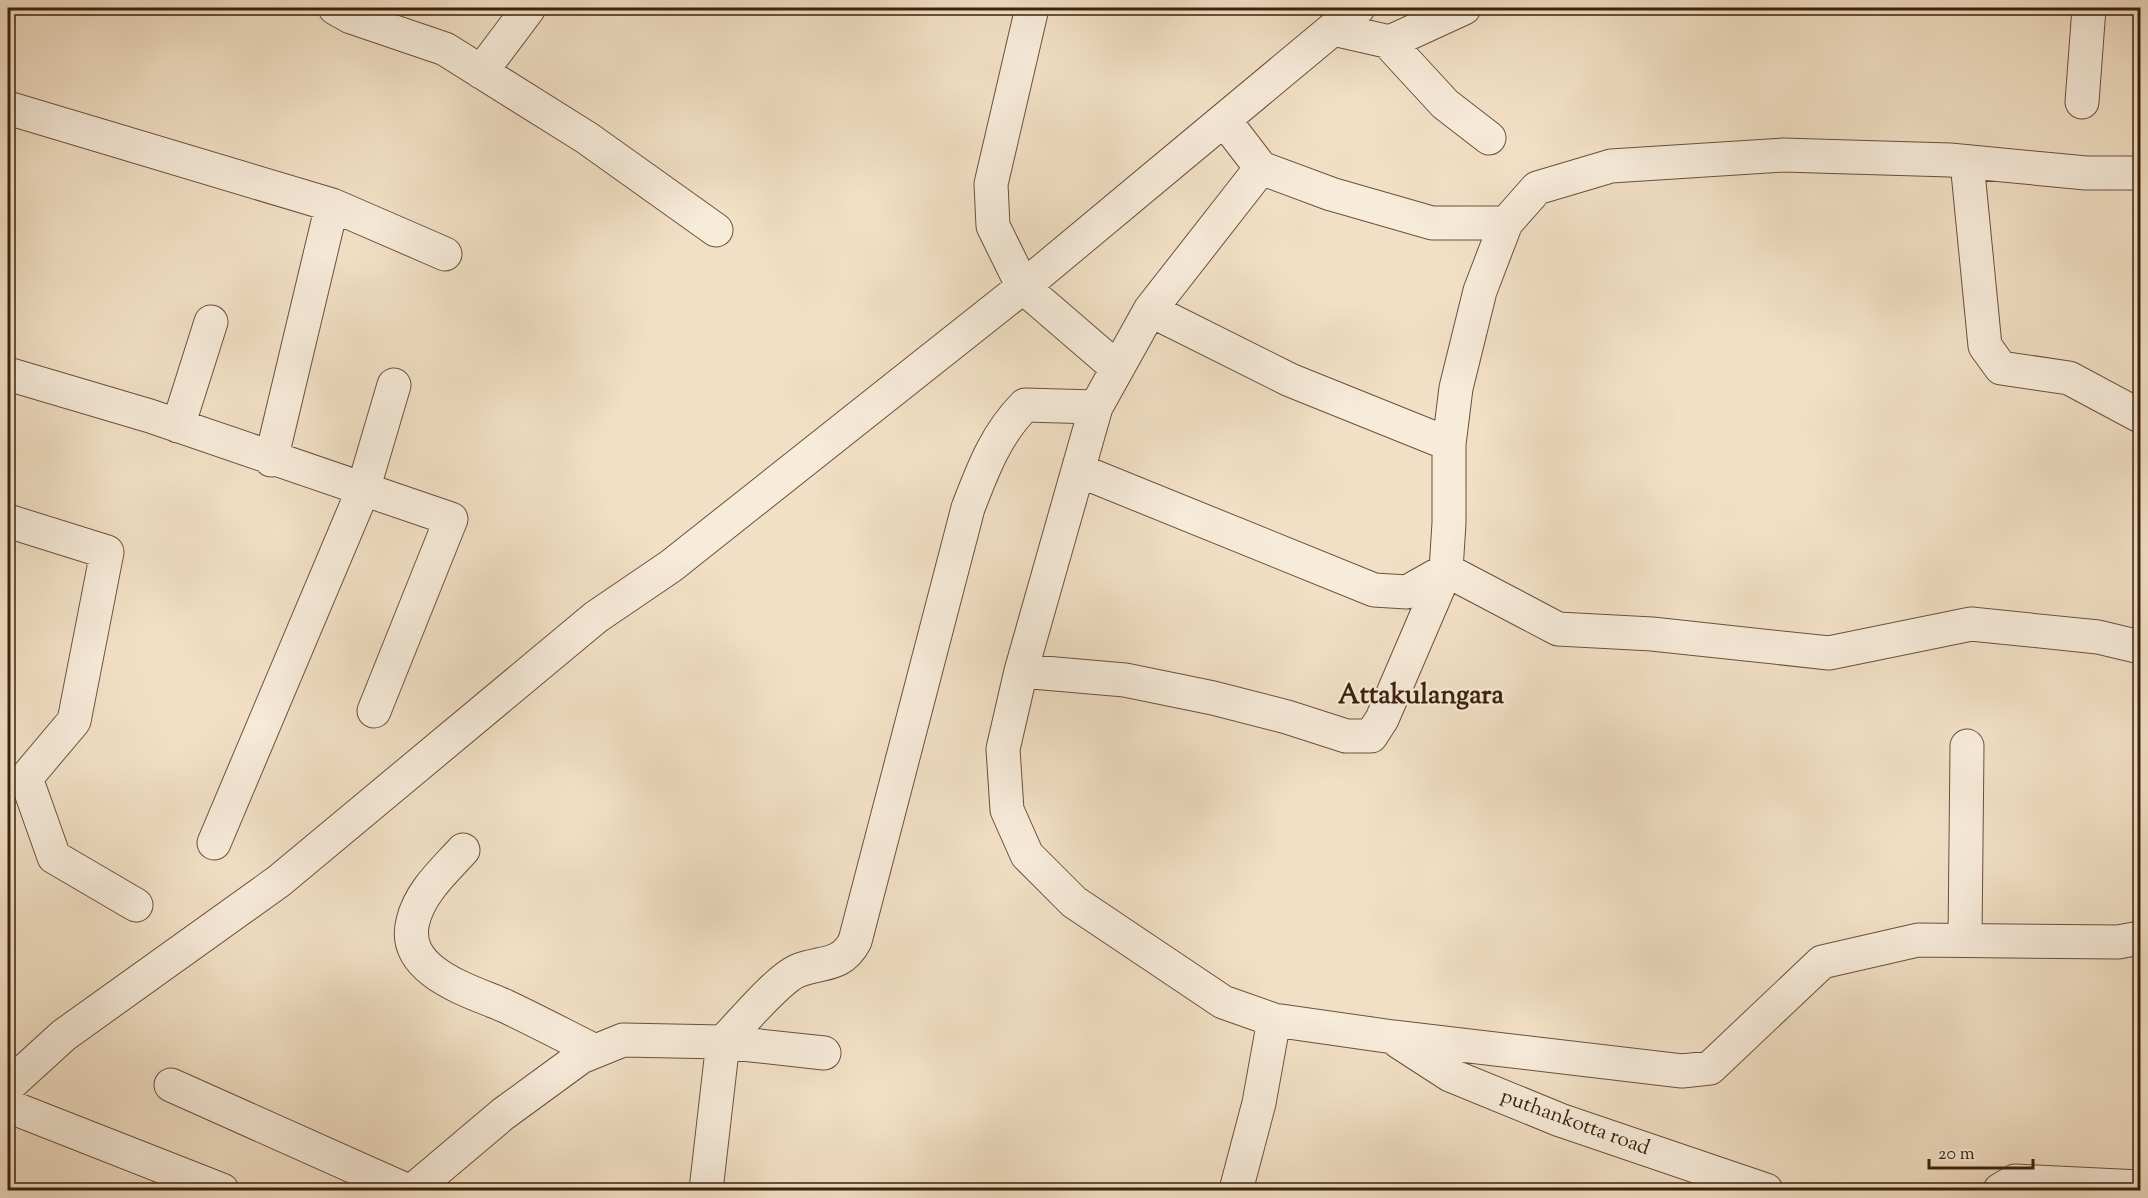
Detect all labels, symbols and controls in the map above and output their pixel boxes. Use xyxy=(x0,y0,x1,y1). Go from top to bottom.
district label: Attakulangara xyxy=(1338,677,1504,716)
street label: puthankotta road xyxy=(1496,1082,1654,1164)
scale bar xyxy=(1929,1132,2032,1170)
text: 20 m xyxy=(1938,1142,1975,1168)

